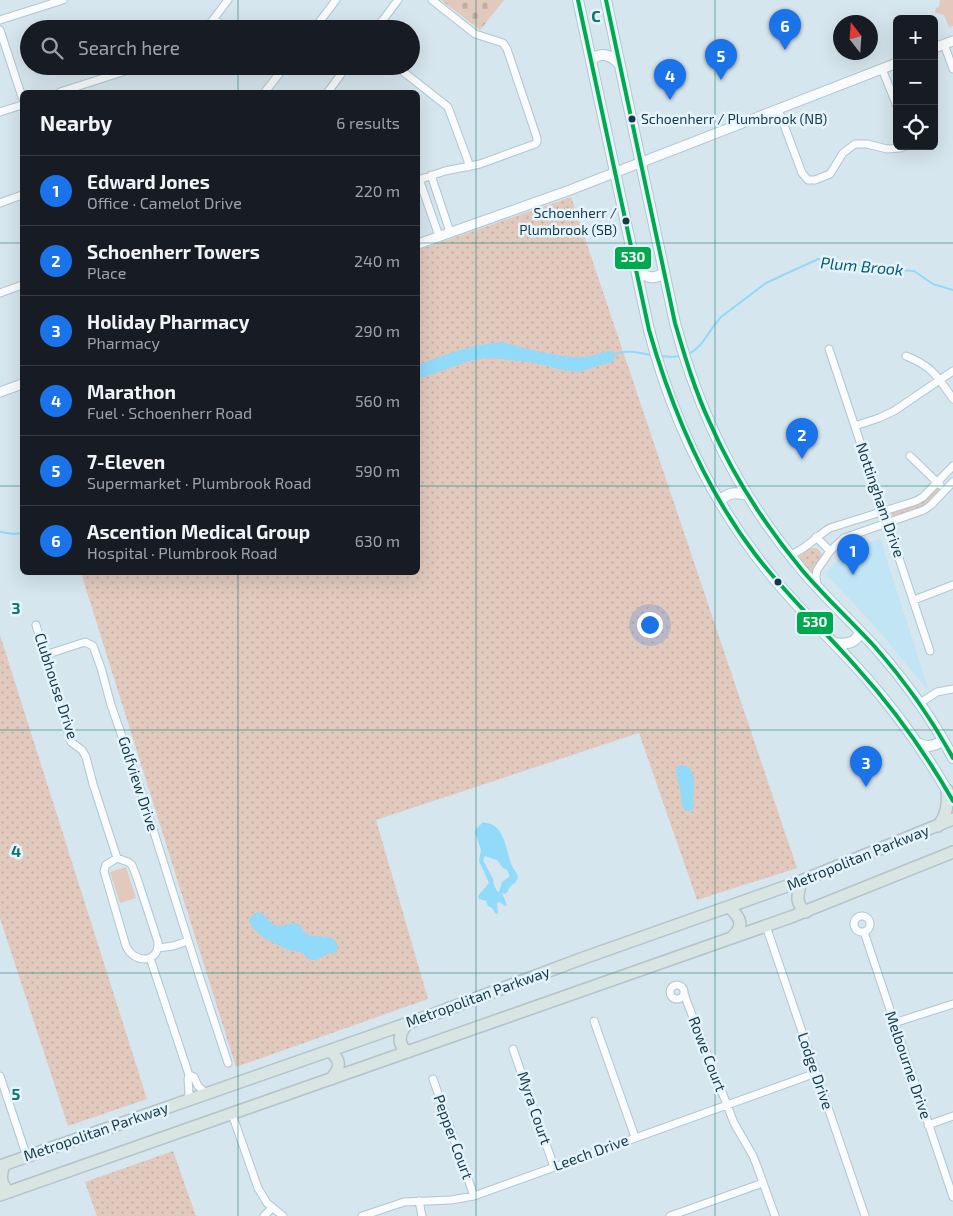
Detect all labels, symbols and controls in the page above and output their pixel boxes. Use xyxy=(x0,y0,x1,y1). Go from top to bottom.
text: C xyxy=(591,6,601,25)
pin: 6 xyxy=(769,9,801,50)
north arrow xyxy=(833,15,878,60)
map controls xyxy=(893,15,938,150)
button: + xyxy=(893,15,938,60)
search box xyxy=(20,20,420,75)
icon: search xyxy=(38,34,66,62)
text: Search here xyxy=(78,36,180,59)
pin: 5 xyxy=(705,39,737,80)
pin: 4 xyxy=(654,59,686,100)
button: − xyxy=(893,60,938,105)
button: locate xyxy=(893,105,938,150)
text: Nearby xyxy=(40,110,112,135)
place label: Schoenherr / Plumbrook (NB) xyxy=(641,110,827,127)
text: 6 results xyxy=(336,113,400,132)
marker: Schoenherr / Plumbrook (NB) xyxy=(627,114,637,124)
text: Edward Jones xyxy=(87,170,210,193)
text: 1 xyxy=(53,181,59,200)
text: 220 m xyxy=(355,181,400,200)
text: Office · Camelot Drive xyxy=(87,193,242,212)
place label: Schoenherr / Plumbrook (SB) xyxy=(519,204,617,238)
marker: Schoenherr / Plumbrook (SB) xyxy=(621,216,631,226)
text: Schoenherr Towers xyxy=(87,240,260,263)
line badge: 530 xyxy=(614,246,652,270)
text: 530 xyxy=(621,248,645,265)
text: 2 xyxy=(51,251,61,270)
text: 240 m xyxy=(354,251,400,270)
water label: Plum Brook xyxy=(820,252,904,279)
text: Place xyxy=(87,263,126,282)
text: Holiday Pharmacy xyxy=(87,310,249,333)
text: 3 xyxy=(51,321,61,340)
text: 290 m xyxy=(355,321,400,340)
text: Pharmacy xyxy=(87,333,160,352)
text: Marathon xyxy=(87,380,176,403)
text: 4 xyxy=(51,391,61,410)
text: 560 m xyxy=(355,391,400,410)
text: Fuel · Schoenherr Road xyxy=(87,403,252,422)
pin: 2 xyxy=(786,418,818,459)
street label: Nottingham Drive xyxy=(853,440,909,560)
text: 7-Eleven xyxy=(87,450,165,473)
text: 5 xyxy=(52,461,60,480)
text: 590 m xyxy=(355,461,400,480)
text: Supermarket · Plumbrook Road xyxy=(87,473,311,492)
text: Ascention Medical Group xyxy=(87,520,310,543)
text: 6 xyxy=(51,531,61,550)
text: 630 m xyxy=(355,531,400,550)
pin: 1 xyxy=(837,534,869,575)
text: Hospital · Plumbrook Road xyxy=(87,543,278,562)
unlabelled marker xyxy=(773,577,783,587)
text: 3 xyxy=(11,598,21,617)
line badge: 530 xyxy=(796,611,834,635)
your location xyxy=(637,612,663,638)
text: 530 xyxy=(803,613,827,630)
street label: Clubhouse Drive xyxy=(31,630,83,741)
street label: Golfview Drive xyxy=(115,734,163,833)
pin: 3 xyxy=(850,746,882,787)
street label: Metropolitan Parkway xyxy=(784,820,931,894)
text: 4 xyxy=(11,841,21,860)
street label: Metropolitan Parkway xyxy=(403,962,552,1030)
street label: Melbourne Drive xyxy=(882,1008,936,1121)
street label: Rowe Court xyxy=(685,1014,731,1094)
street label: Lodge Drive xyxy=(794,1030,837,1111)
street label: Myra Court xyxy=(514,1069,556,1147)
text: 5 xyxy=(12,1084,21,1103)
street label: Pepper Court xyxy=(430,1092,478,1182)
street label: Metropolitan Parkway xyxy=(21,1098,170,1164)
street label: Leech Drive xyxy=(551,1130,631,1174)

